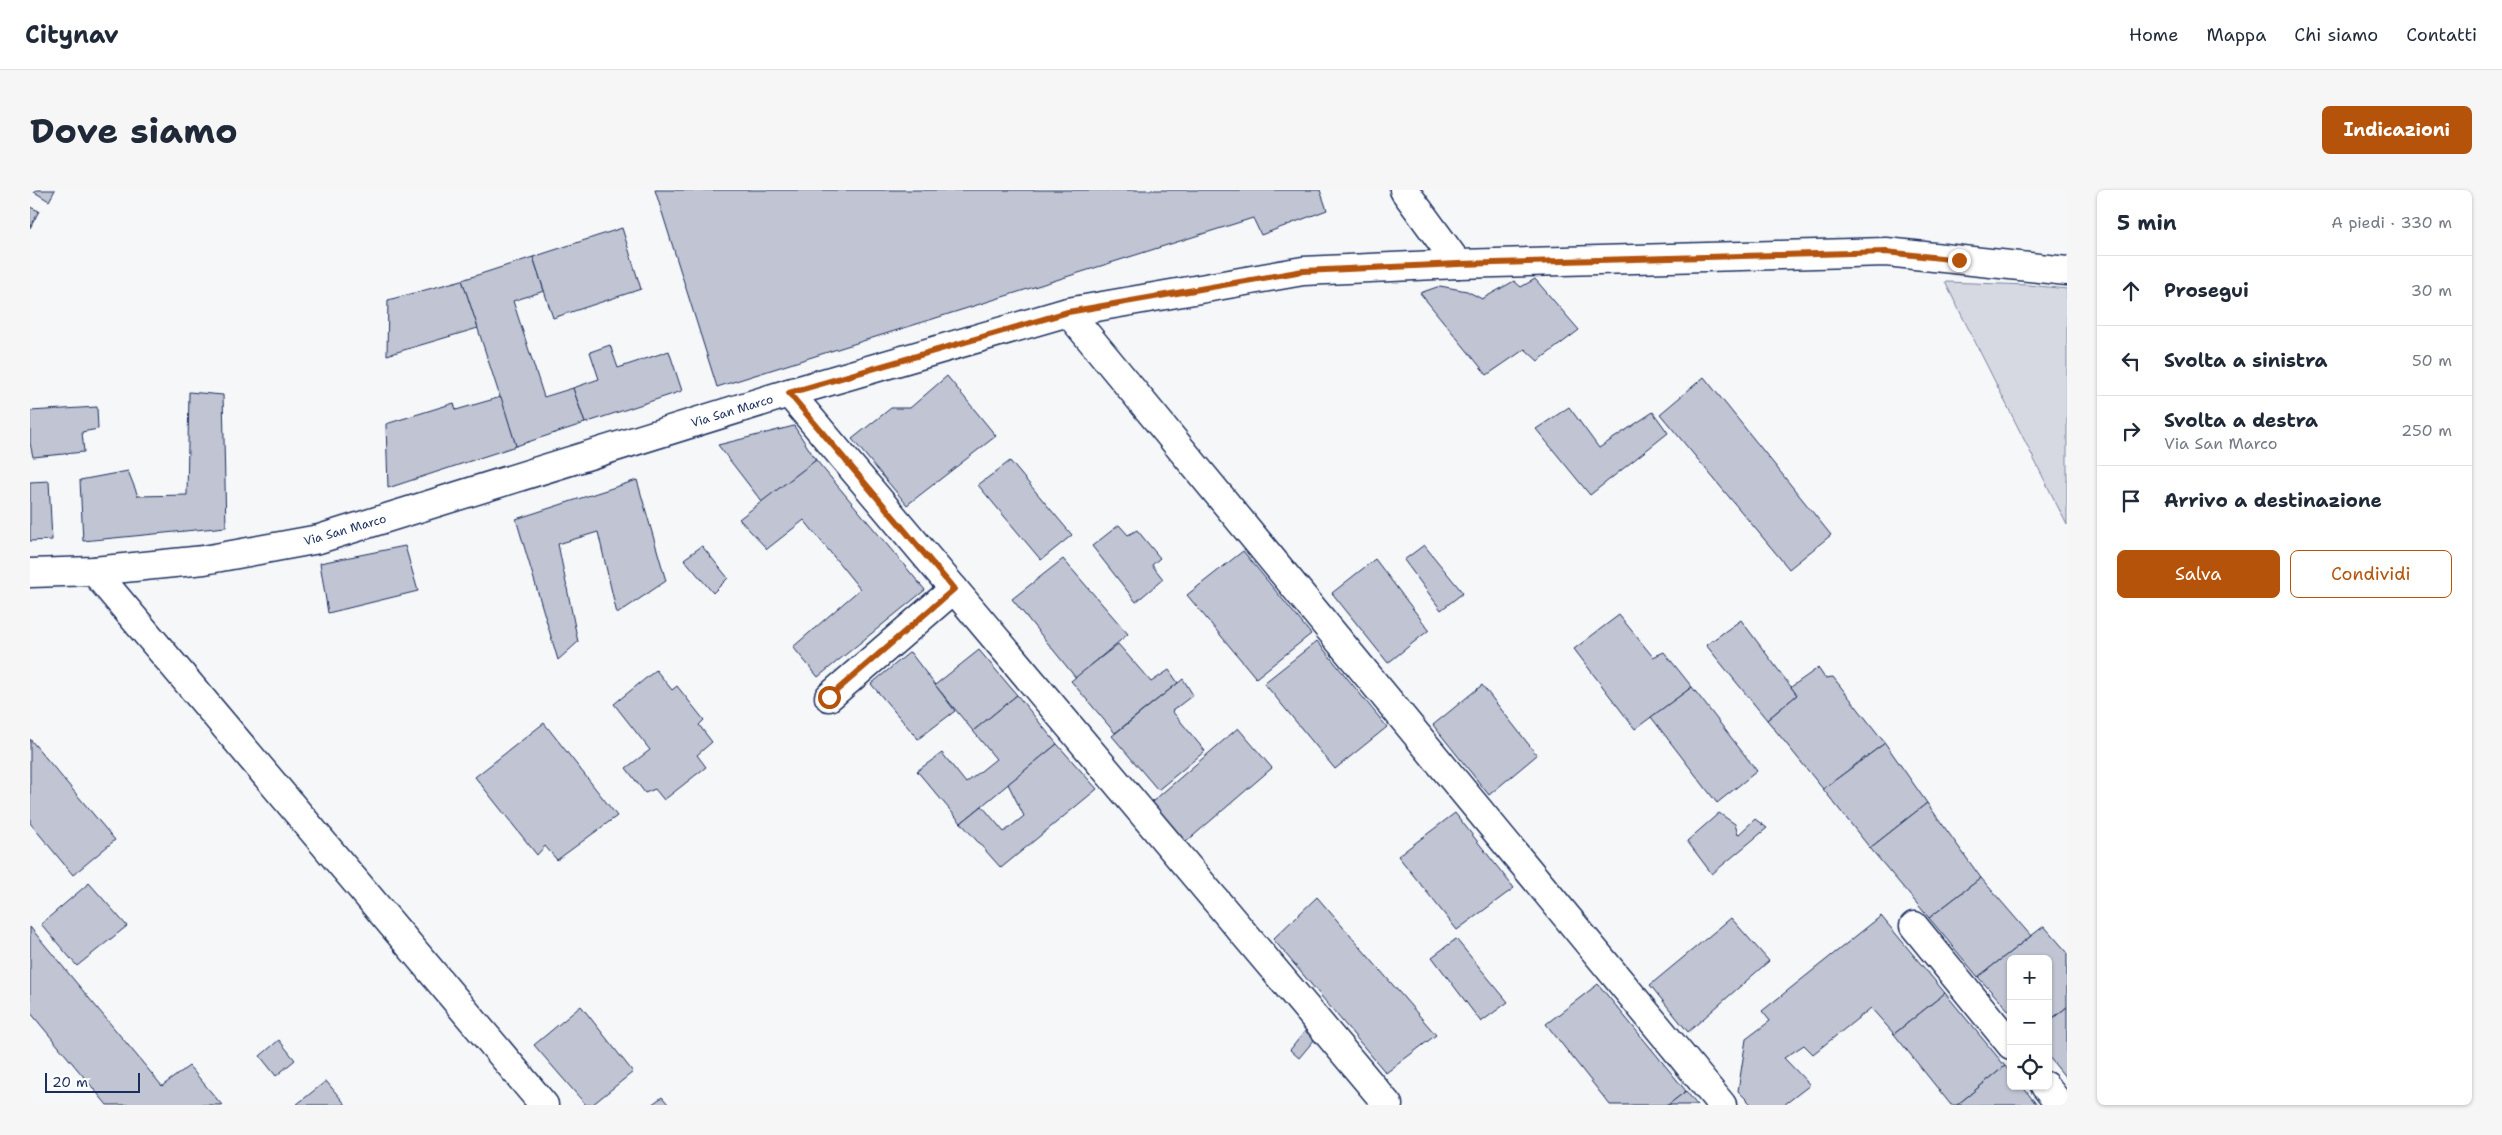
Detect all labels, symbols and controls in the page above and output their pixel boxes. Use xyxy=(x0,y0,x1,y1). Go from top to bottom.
text: Citynav xyxy=(25,19,119,51)
text: Home xyxy=(2129,23,2178,47)
text: Mappa xyxy=(2206,23,2266,47)
text: Chi siamo xyxy=(2294,23,2378,47)
text: Contatti xyxy=(2406,23,2477,47)
button: Indicazioni xyxy=(2322,106,2472,154)
text: Dove siamo xyxy=(30,107,238,154)
text: 5 min xyxy=(2117,209,2177,237)
text: A piedi · 330 m xyxy=(2331,212,2452,233)
route end xyxy=(1948,249,1971,272)
icon: ahead xyxy=(2117,277,2145,305)
text: Prosegui xyxy=(2164,278,2249,303)
text: 30 m xyxy=(2411,280,2452,301)
icon: left xyxy=(2117,347,2145,375)
text: Svolta a sinistra xyxy=(2164,348,2327,373)
text: 50 m xyxy=(2412,350,2452,371)
street label: Via San Marco xyxy=(689,391,775,431)
text: Svolta a destra xyxy=(2164,408,2318,433)
icon: right xyxy=(2117,417,2145,445)
text: 250 m xyxy=(2401,420,2452,441)
text: Via San Marco xyxy=(2164,433,2278,454)
icon: arrive xyxy=(2117,487,2145,515)
text: Arrivo a destinazione xyxy=(2164,488,2382,513)
street label: Via San Marco xyxy=(302,511,388,549)
button: Salva xyxy=(2117,550,2280,598)
button: Condividi xyxy=(2290,550,2452,598)
route start xyxy=(818,686,841,709)
map controls xyxy=(2007,955,2052,1090)
button: + xyxy=(2007,955,2052,1000)
button: − xyxy=(2007,1000,2052,1045)
button: locate xyxy=(2007,1045,2052,1090)
scale bar xyxy=(45,1070,140,1093)
text: 20 m xyxy=(52,1073,88,1091)

